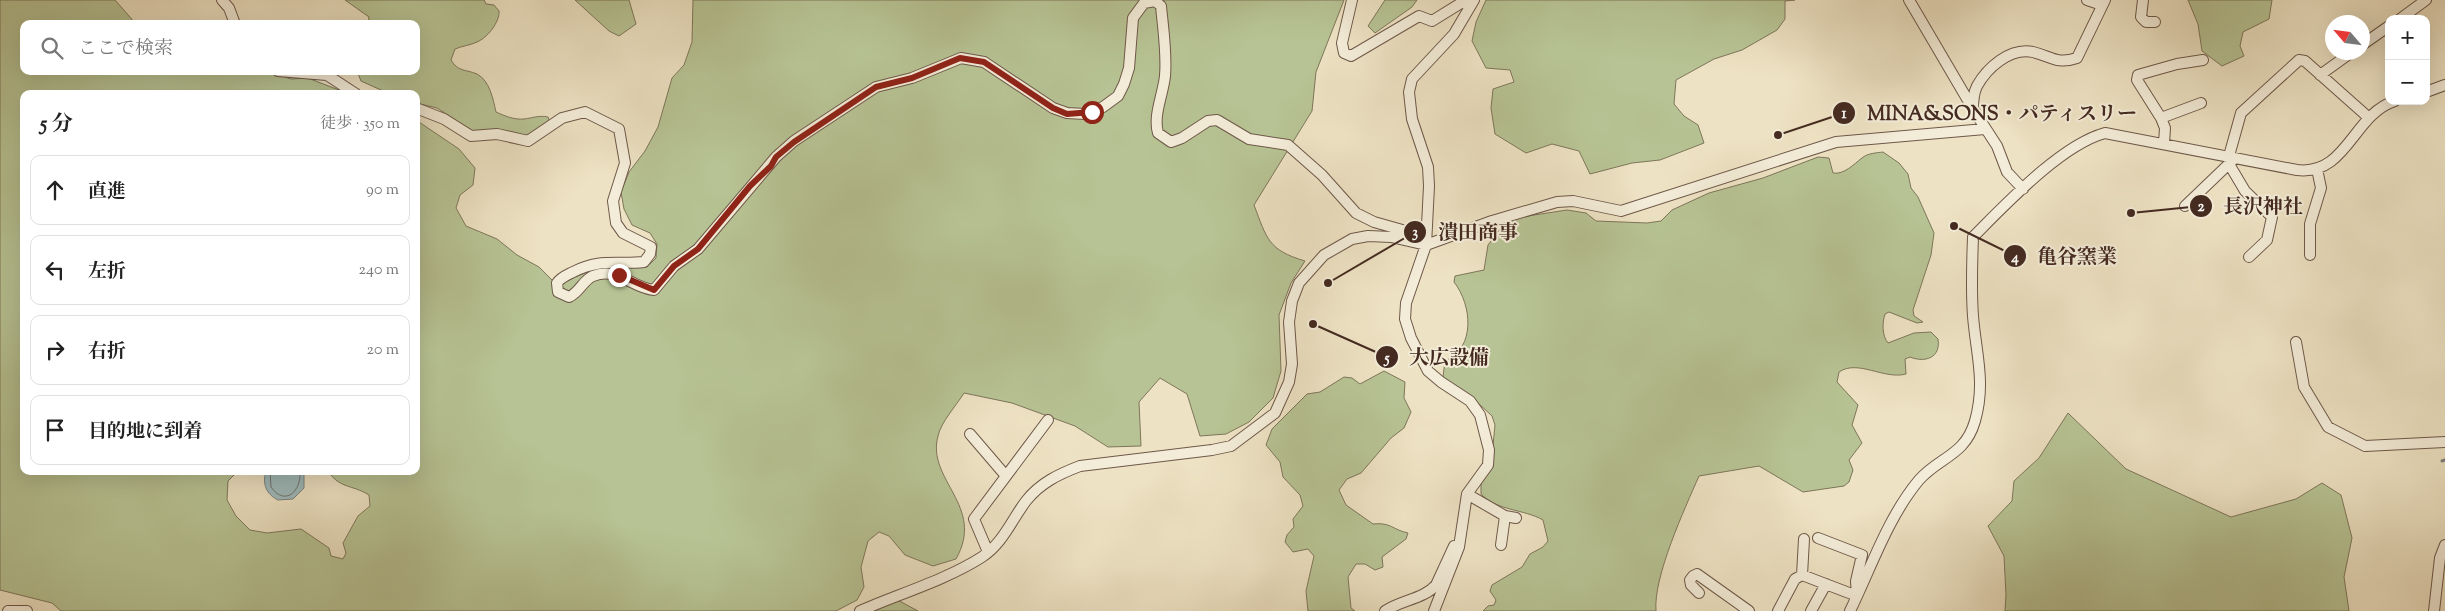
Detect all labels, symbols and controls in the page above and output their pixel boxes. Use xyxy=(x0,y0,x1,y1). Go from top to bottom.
north arrow xyxy=(2325,15,2370,60)
map controls xyxy=(2385,15,2430,105)
button: + xyxy=(2385,15,2430,60)
search box xyxy=(20,20,420,75)
icon: search xyxy=(38,34,66,62)
text: ここで検索 xyxy=(78,36,173,63)
button: − xyxy=(2385,60,2430,105)
callout: MINA&SONS・パティスリー xyxy=(1832,96,2148,131)
route start xyxy=(1081,101,1104,124)
text: MINA&SONS・パティスリー xyxy=(1867,101,2137,130)
text: 1 xyxy=(1841,104,1847,125)
text: 5 分 xyxy=(40,110,73,140)
text: 徒歩 · 350 m xyxy=(320,113,400,136)
icon: ahead xyxy=(41,176,69,204)
text: 直進 xyxy=(88,179,126,206)
text: 90 m xyxy=(366,179,399,202)
callout: 長沢神社 xyxy=(2188,188,2313,223)
text: 長沢神社 xyxy=(2223,194,2303,223)
text: 2 xyxy=(2197,197,2205,218)
callout: 潰田商事 xyxy=(1403,214,1528,249)
text: 潰田商事 xyxy=(1438,220,1518,249)
text: 3 xyxy=(1412,223,1418,244)
callout: 亀谷窯業 xyxy=(2002,239,2127,274)
text: 亀谷窯業 xyxy=(2037,244,2117,273)
text: 4 xyxy=(2010,248,2019,269)
icon: left xyxy=(41,256,69,284)
text: 左折 xyxy=(88,259,126,286)
text: 240 m xyxy=(358,259,399,282)
route end xyxy=(608,264,631,287)
icon: right xyxy=(41,336,69,364)
text: 右折 xyxy=(88,339,126,366)
text: 20 m xyxy=(366,339,399,362)
callout: 大広設備 xyxy=(1374,340,1499,375)
text: 大広設備 xyxy=(1409,345,1489,374)
text: 5 xyxy=(1383,349,1390,370)
icon: arrive xyxy=(41,416,69,444)
text: 目的地に到着 xyxy=(88,419,202,446)

